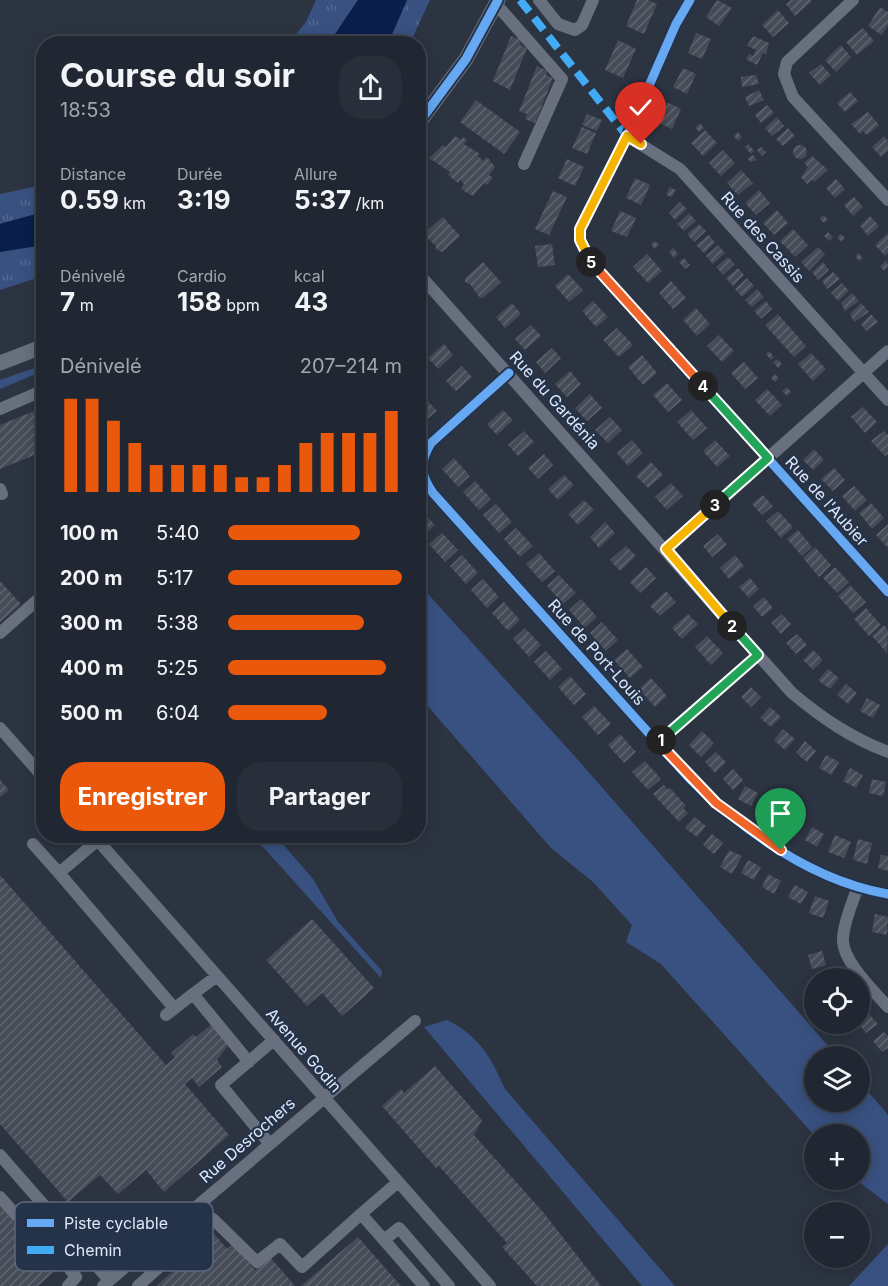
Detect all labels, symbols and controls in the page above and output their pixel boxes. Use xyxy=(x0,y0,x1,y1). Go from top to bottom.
text: Course du soir xyxy=(60,55,295,95)
button: share xyxy=(339,56,402,119)
pin xyxy=(615,82,666,144)
icon: check xyxy=(624,91,657,124)
text: 18:53 xyxy=(60,98,111,122)
text: Distance xyxy=(60,164,126,184)
text: Durée xyxy=(177,164,222,184)
text: Allure xyxy=(294,164,337,184)
text: 0.59 xyxy=(60,184,119,215)
text: 3:19 xyxy=(177,184,231,215)
text: 5:37 xyxy=(294,184,351,215)
street label: Rue des Cassis xyxy=(717,187,809,287)
text: km xyxy=(119,193,146,213)
text: /km xyxy=(351,193,384,213)
pin: 5 xyxy=(576,247,606,277)
text: 5 xyxy=(586,252,596,272)
text: Dénivelé xyxy=(60,266,125,286)
text: Cardio xyxy=(177,266,227,286)
text: kcal xyxy=(294,266,325,286)
text: 7 xyxy=(60,286,75,317)
text: 158 xyxy=(177,286,222,317)
text: 43 xyxy=(294,286,328,317)
text: m xyxy=(75,295,94,315)
text: bpm xyxy=(222,295,260,315)
street label: Rue du Gardénia xyxy=(506,347,604,453)
text: Dénivelé xyxy=(60,354,142,378)
text: 207–214 m xyxy=(300,354,402,378)
pin: 4 xyxy=(688,371,718,401)
text: 4 xyxy=(698,376,708,396)
street label: Rue de l'Aubier xyxy=(781,452,873,550)
pin: 3 xyxy=(700,490,730,520)
text: 3 xyxy=(710,495,720,515)
text: 100 m xyxy=(60,521,119,545)
text: 5:40 xyxy=(156,521,199,545)
text: 200 m xyxy=(60,566,123,590)
text: 5:17 xyxy=(156,566,193,590)
street label: Rue de Port-Louis xyxy=(544,595,650,709)
text: 300 m xyxy=(60,611,123,635)
text: 5:38 xyxy=(156,611,199,635)
pin: 2 xyxy=(717,611,747,641)
text: 2 xyxy=(727,616,737,636)
text: 400 m xyxy=(60,656,124,680)
text: 5:25 xyxy=(156,656,198,680)
text: 500 m xyxy=(60,701,123,725)
text: 6:04 xyxy=(156,701,200,725)
pin: 1 xyxy=(646,725,676,755)
text: 1 xyxy=(658,730,664,750)
button: Enregistrer xyxy=(60,762,225,831)
button: Partager xyxy=(237,762,402,831)
pin xyxy=(755,788,806,850)
icon: arrive xyxy=(764,797,797,830)
map controls xyxy=(804,968,870,1268)
button: locate xyxy=(804,968,870,1034)
street label: Avenue Godin xyxy=(262,1004,346,1096)
button: layers xyxy=(804,1046,870,1112)
street label: Rue Desrochers xyxy=(195,1093,299,1187)
button: + xyxy=(804,1124,870,1190)
legend xyxy=(15,1202,213,1271)
button: − xyxy=(804,1202,870,1268)
text: Piste cyclable xyxy=(64,1213,168,1233)
text: Chemin xyxy=(64,1240,122,1260)

